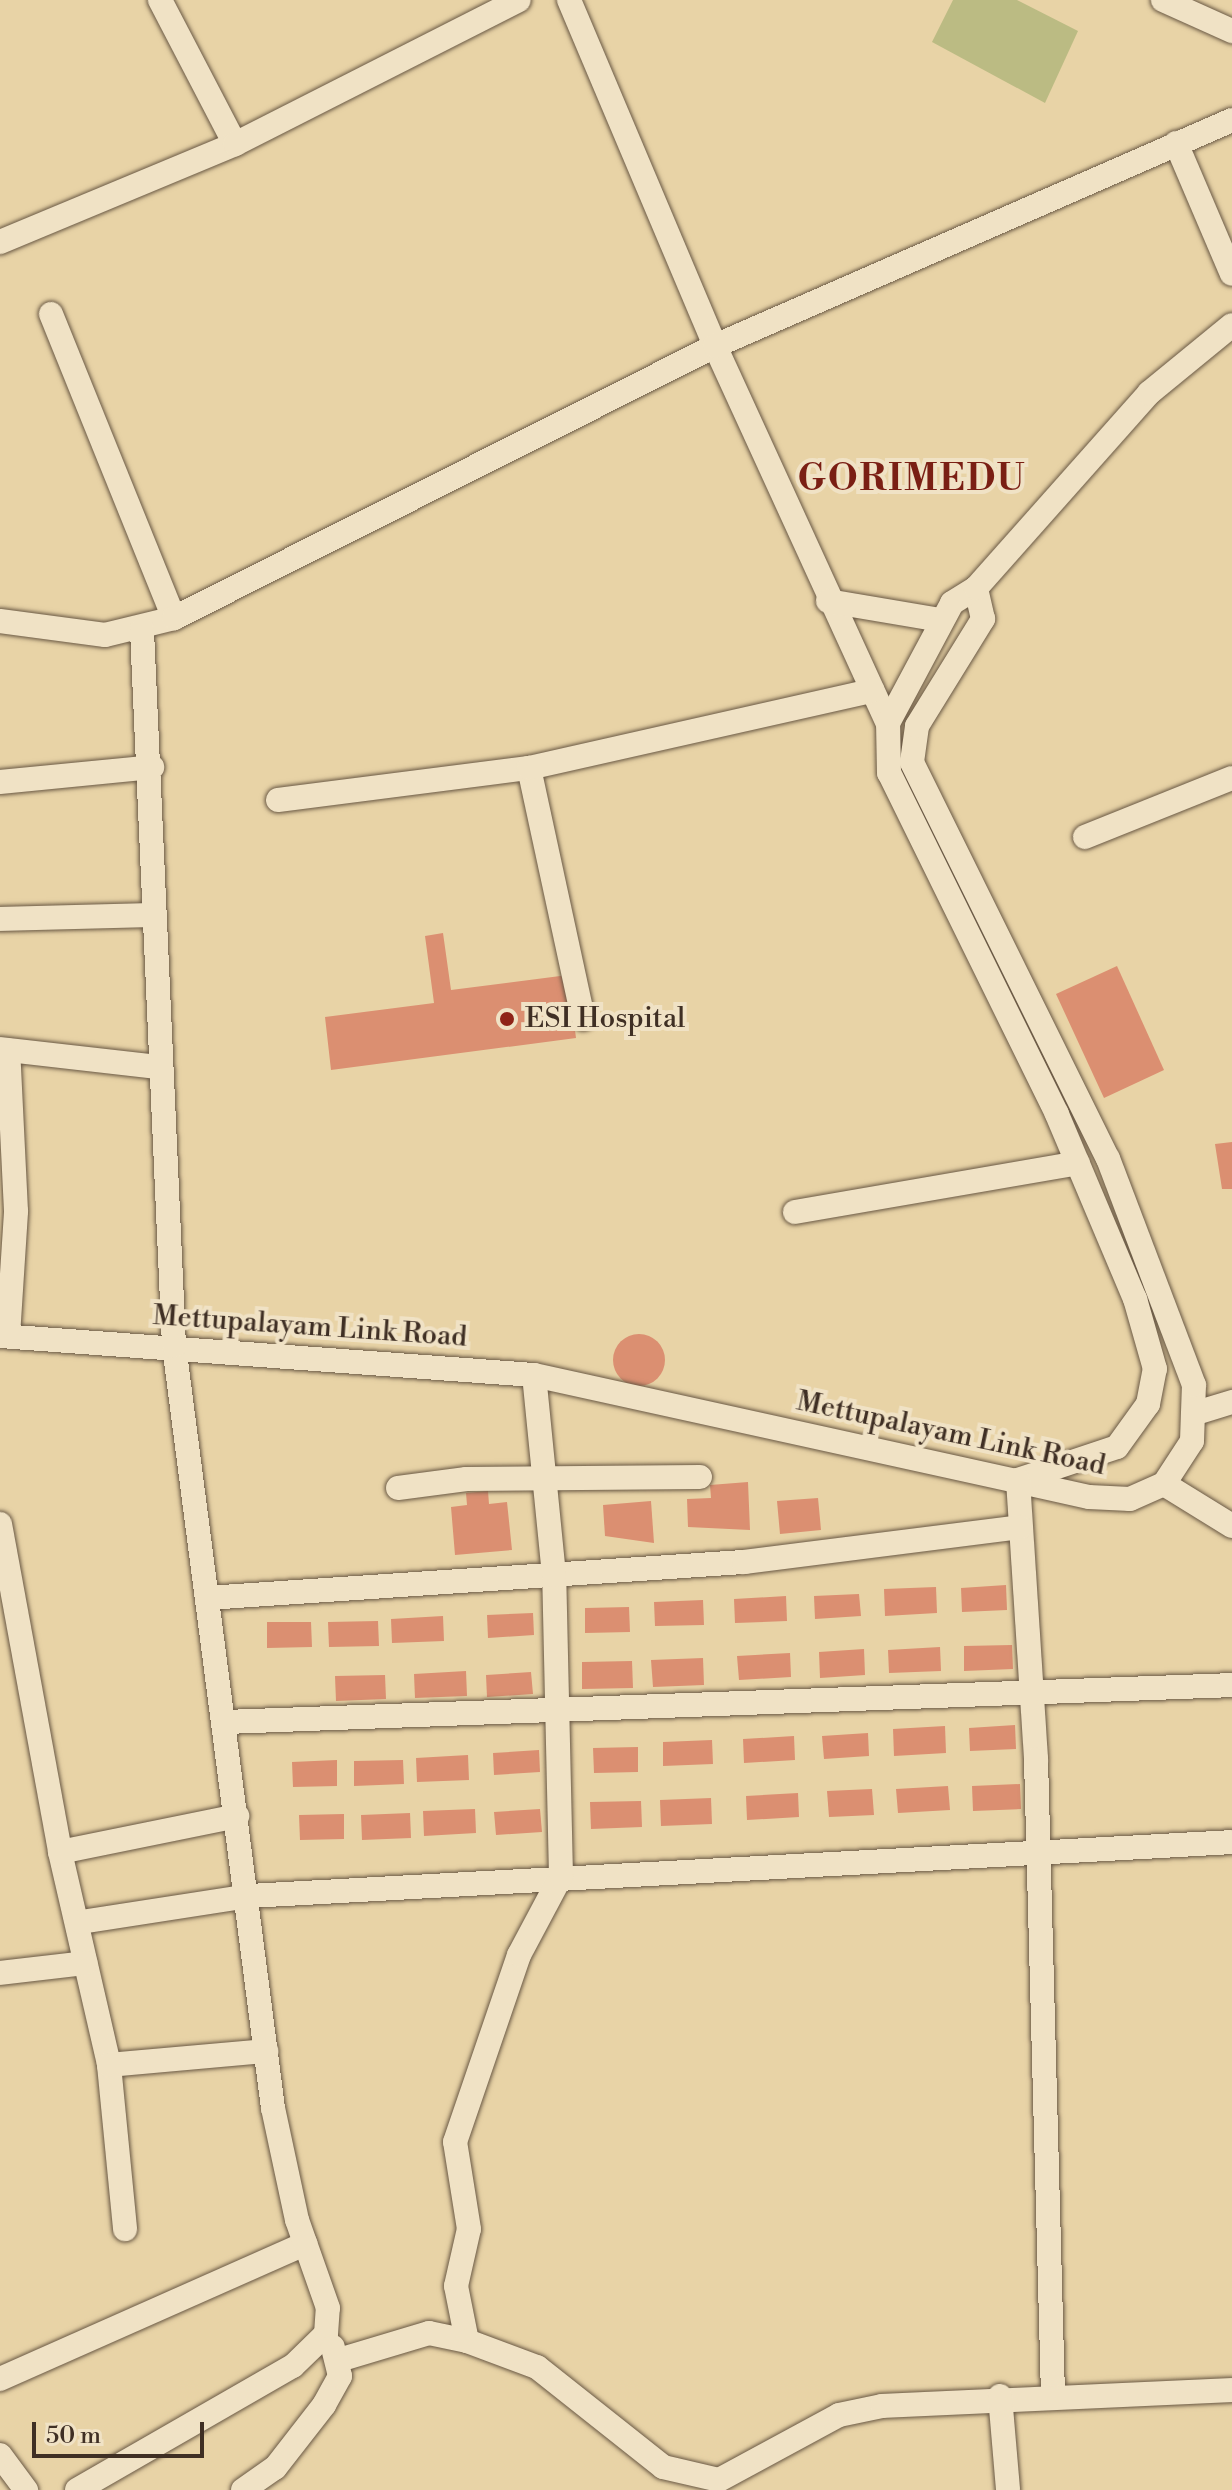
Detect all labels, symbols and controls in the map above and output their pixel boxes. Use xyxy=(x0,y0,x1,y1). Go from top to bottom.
district label: GORIMEDU xyxy=(797,458,1027,502)
place label: ESI Hospital xyxy=(525,1002,685,1036)
marker: ESI Hospital xyxy=(496,1008,518,1030)
street label: Mettupalayam Link Road xyxy=(152,1299,468,1355)
street label: Mettupalayam Link Road xyxy=(793,1385,1109,1483)
scale bar xyxy=(36,2406,208,2456)
text: 50 m xyxy=(46,2421,101,2451)

